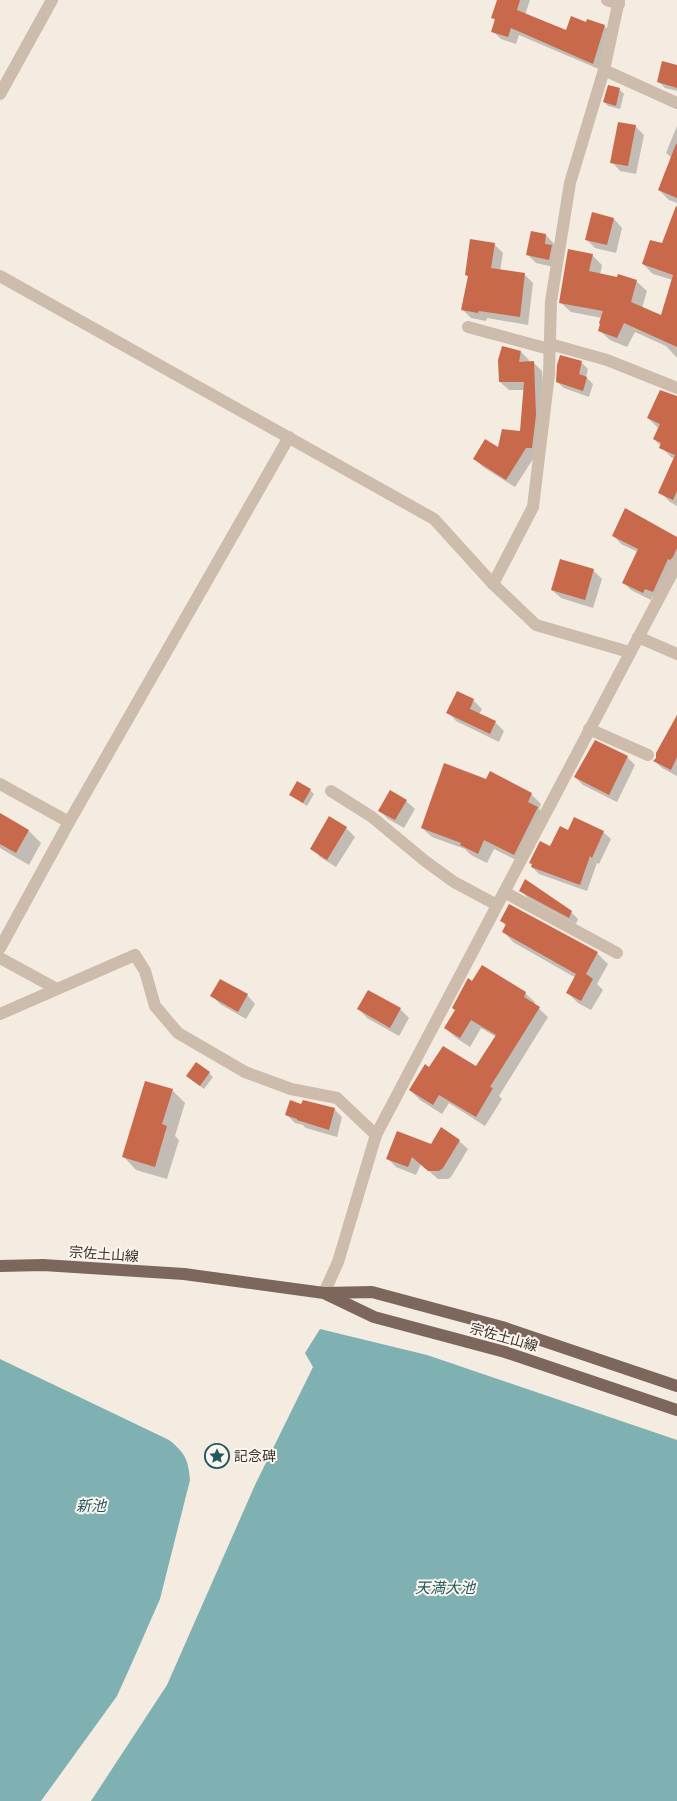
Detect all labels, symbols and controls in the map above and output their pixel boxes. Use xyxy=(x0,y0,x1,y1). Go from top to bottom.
street label: 宗佐土山線 xyxy=(68,1243,140,1265)
street label: 宗佐土山線 xyxy=(468,1319,540,1355)
place icon: 記念碑 xyxy=(204,1443,230,1469)
place label: 記念碑 xyxy=(234,1447,276,1465)
water label: 新池 xyxy=(76,1495,108,1516)
water label: 天満大池 xyxy=(415,1577,477,1598)

